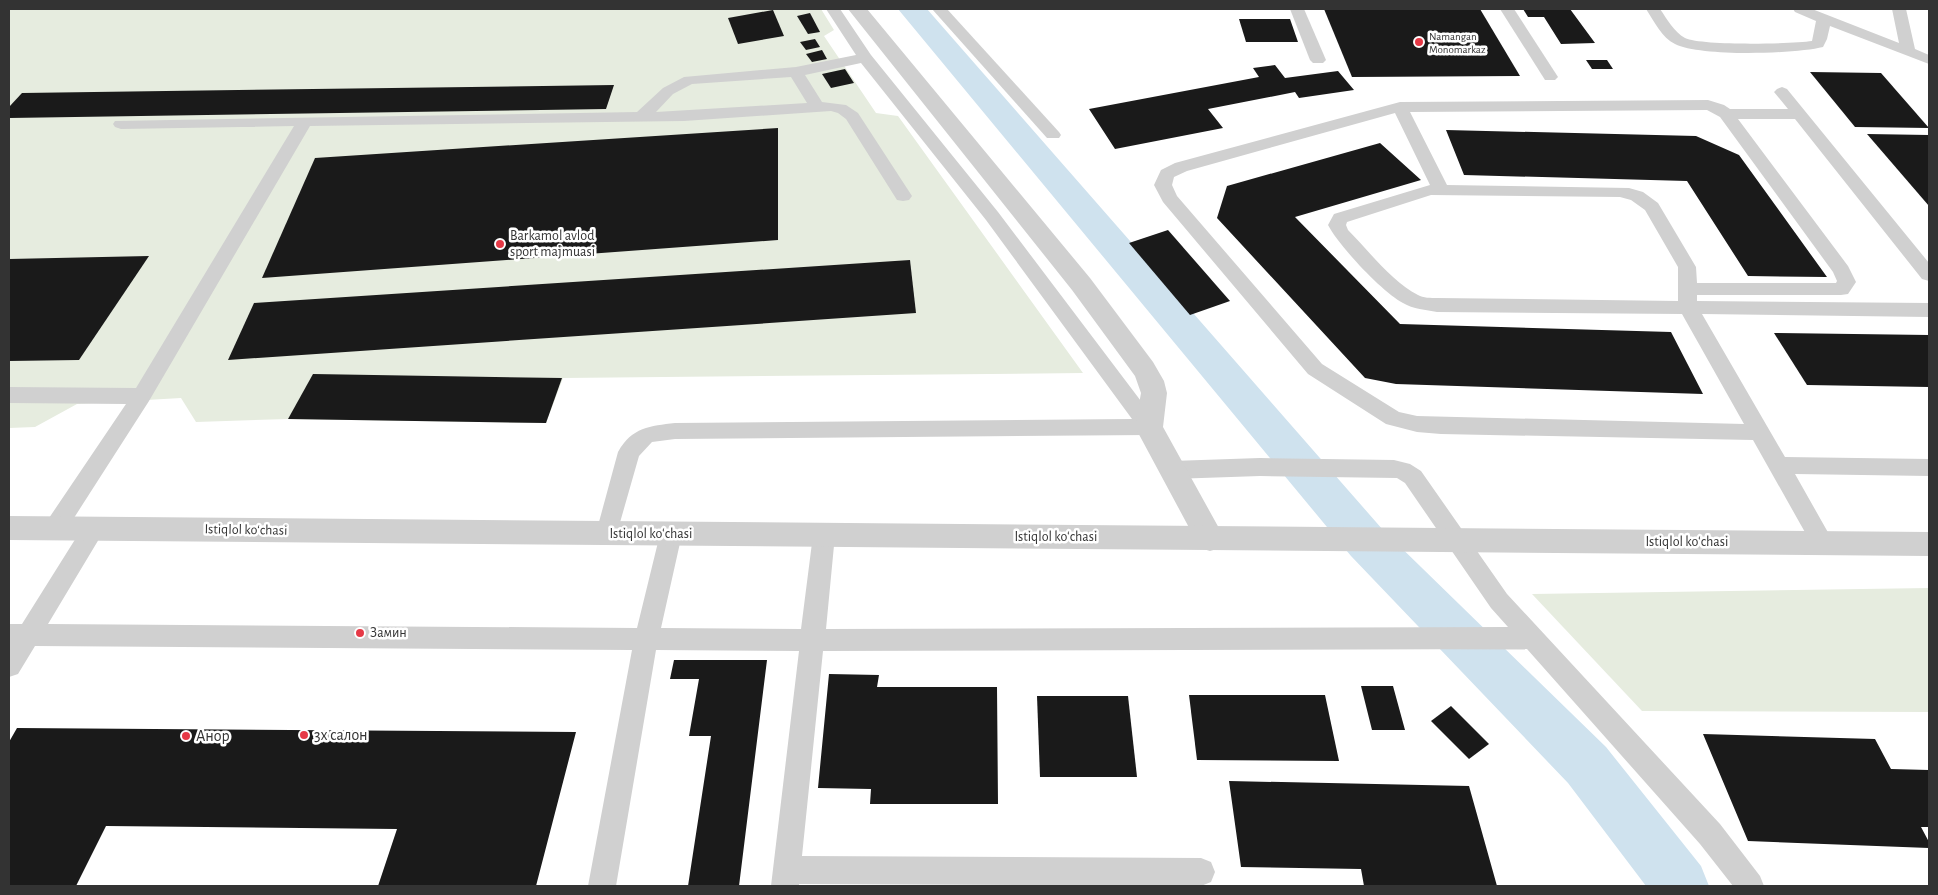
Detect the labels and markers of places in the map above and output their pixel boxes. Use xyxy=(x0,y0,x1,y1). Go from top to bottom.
place label: Namangan Monomarkaz xyxy=(1429,31,1486,55)
marker: Namangan Monomarkaz xyxy=(1413,36,1425,48)
place label: Barkamol avlod sport majmuasi xyxy=(510,229,595,259)
marker: Barkamol avlod sport majmuasi xyxy=(494,238,506,250)
place label: Замин xyxy=(370,626,407,640)
marker: Замин xyxy=(354,627,366,639)
place label: 3х салон xyxy=(314,727,368,743)
place label: Анор xyxy=(196,728,230,744)
marker: 3х салон xyxy=(298,729,310,741)
marker: Анор xyxy=(180,730,192,742)

